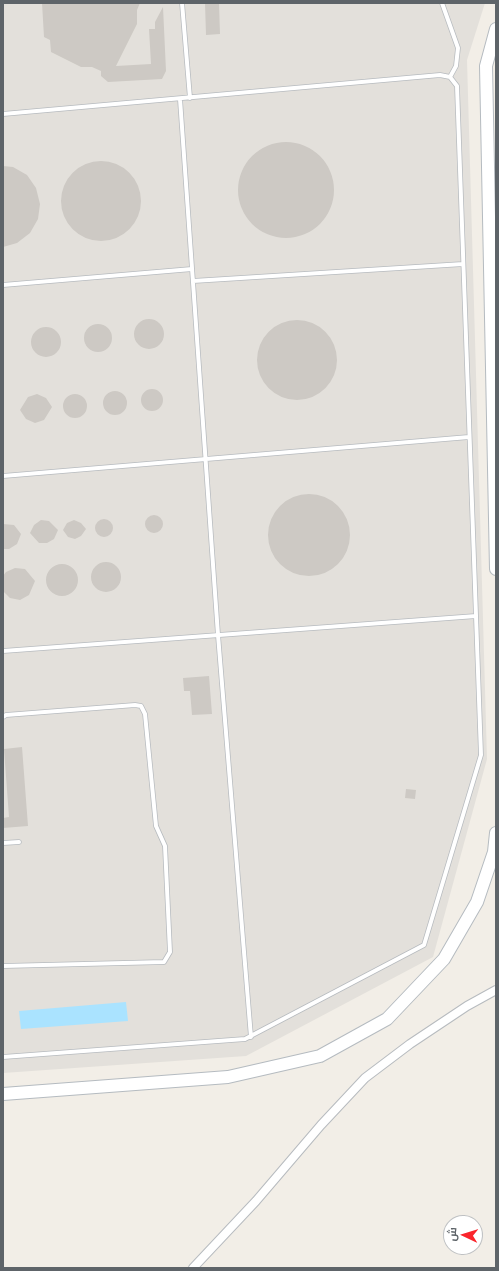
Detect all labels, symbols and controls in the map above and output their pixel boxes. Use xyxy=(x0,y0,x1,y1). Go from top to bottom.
north arrow xyxy=(443,1215,483,1255)
text: ش xyxy=(446,1227,459,1242)

